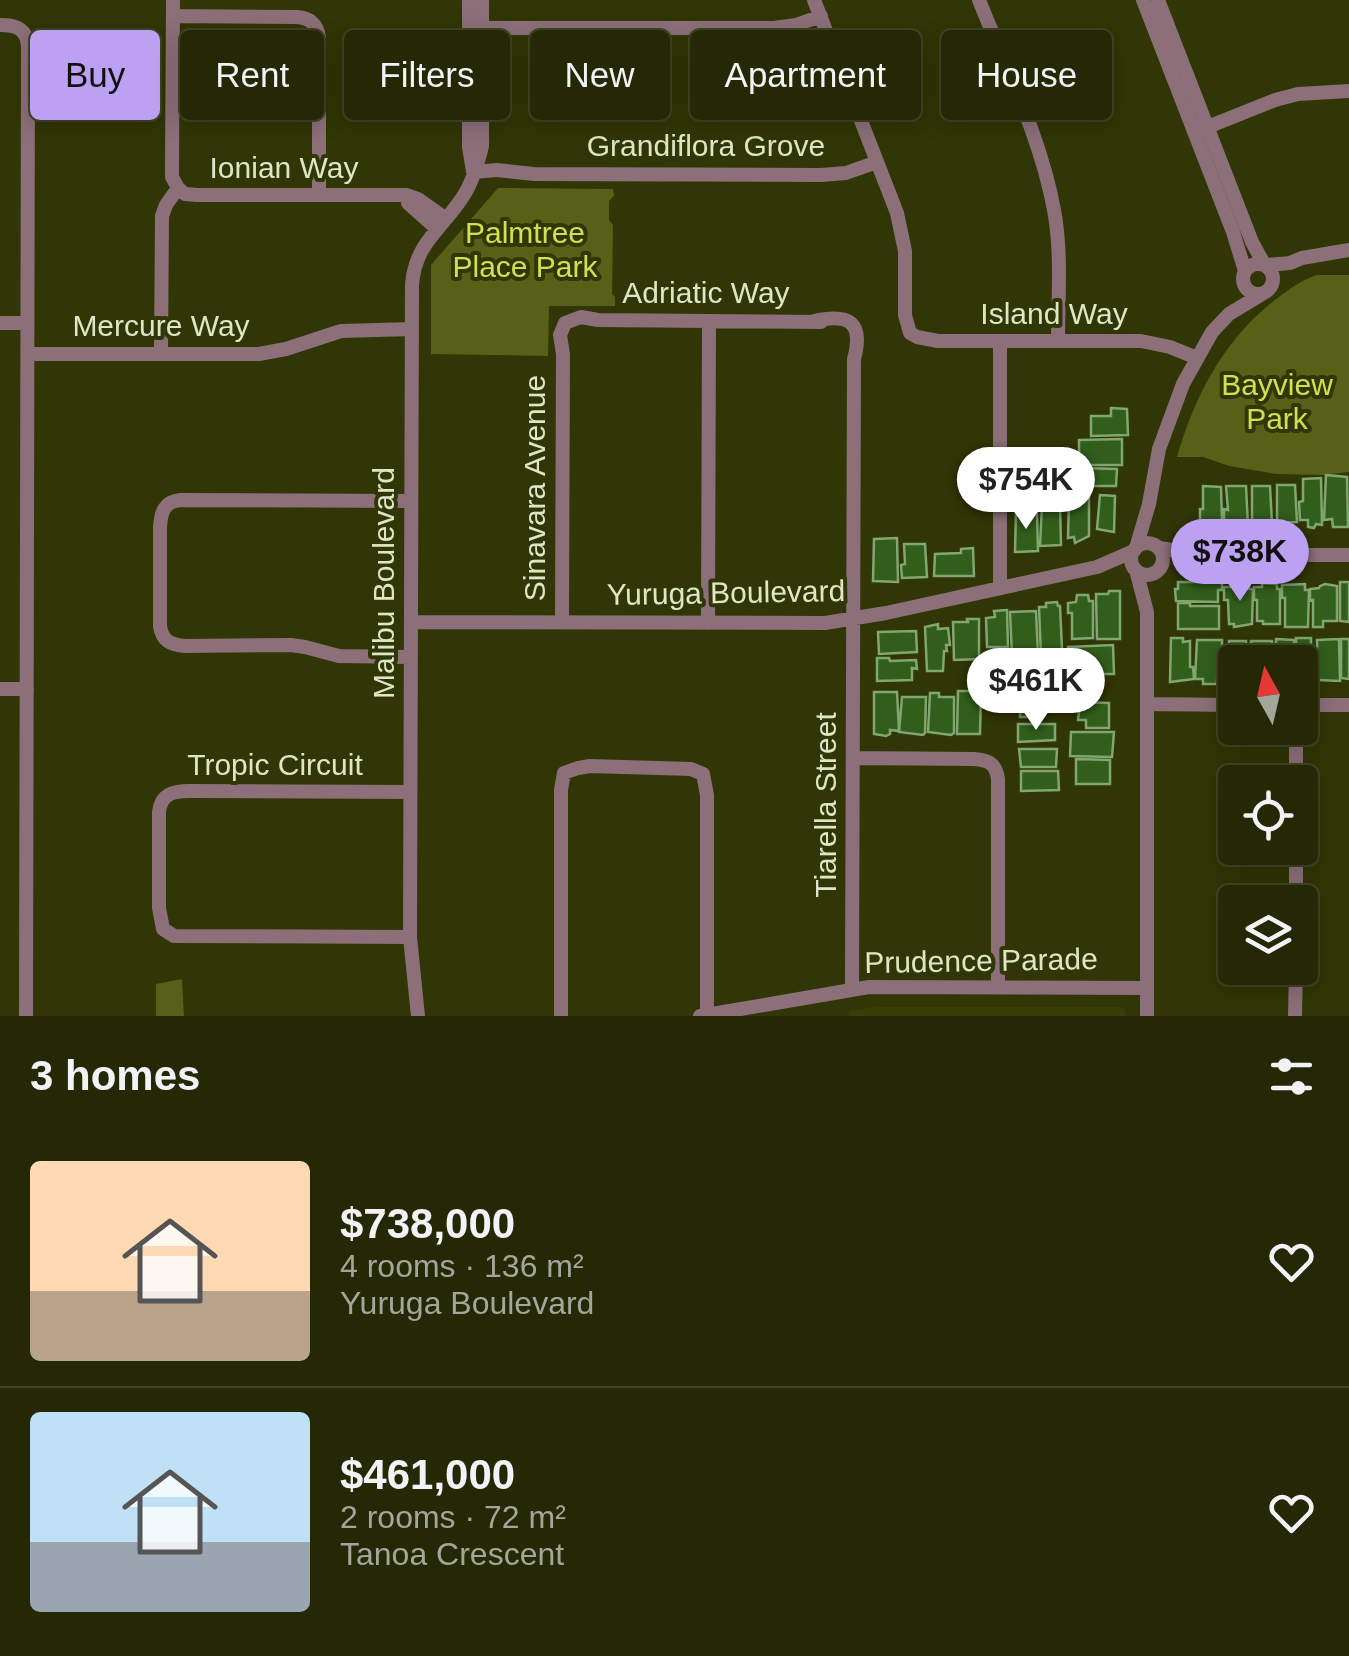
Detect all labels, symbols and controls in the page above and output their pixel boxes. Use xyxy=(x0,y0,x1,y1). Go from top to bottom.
chip: Buy xyxy=(30,30,160,120)
chip: Rent xyxy=(180,30,324,120)
chip: Filters xyxy=(344,30,510,120)
chip: New xyxy=(530,30,670,120)
chip: Apartment xyxy=(690,30,921,120)
chip: House xyxy=(941,30,1112,120)
street label: Grandiflora Grove xyxy=(587,129,825,162)
street label: Ionian Way xyxy=(210,151,358,184)
park label: Palmtree Place Park xyxy=(452,216,599,283)
street label: Adriatic Way xyxy=(622,276,790,309)
street label: Island Way xyxy=(980,297,1128,330)
street label: Mercure Way xyxy=(72,309,250,342)
park label: Bayview Park xyxy=(1221,368,1333,435)
street label: Sinavara Avenue xyxy=(518,375,551,601)
pin: $754K xyxy=(956,447,1096,532)
text: $754K xyxy=(979,461,1073,497)
street label: Malibu Boulevard xyxy=(367,467,400,699)
pin: $738K xyxy=(1170,519,1310,604)
text: $738K xyxy=(1193,533,1287,569)
street label: Yuruga Boulevard xyxy=(606,574,846,611)
north arrow xyxy=(1218,645,1318,745)
map controls xyxy=(1218,645,1318,985)
pin: $461K xyxy=(966,648,1106,733)
text: $461K xyxy=(989,662,1083,698)
street label: Tiarella Street xyxy=(809,712,842,898)
street label: Tropic Circuit xyxy=(187,748,363,781)
button: locate xyxy=(1218,765,1318,865)
button: layers xyxy=(1218,885,1318,985)
street label: Prudence Parade xyxy=(864,942,1098,979)
icon: filters xyxy=(1264,1049,1319,1104)
text: 3 homes xyxy=(30,1052,200,1099)
text: $738,000 xyxy=(340,1200,515,1247)
icon: home xyxy=(110,1201,230,1321)
icon: heart xyxy=(1264,1234,1319,1289)
text: 4 rooms · 136 m² xyxy=(340,1248,584,1284)
text: Yuruga Boulevard xyxy=(340,1285,594,1321)
text: $461,000 xyxy=(340,1451,515,1498)
icon: home xyxy=(110,1452,230,1572)
icon: heart xyxy=(1264,1485,1319,1540)
text: 2 rooms · 72 m² xyxy=(340,1499,566,1535)
text: Tanoa Crescent xyxy=(340,1536,564,1572)

